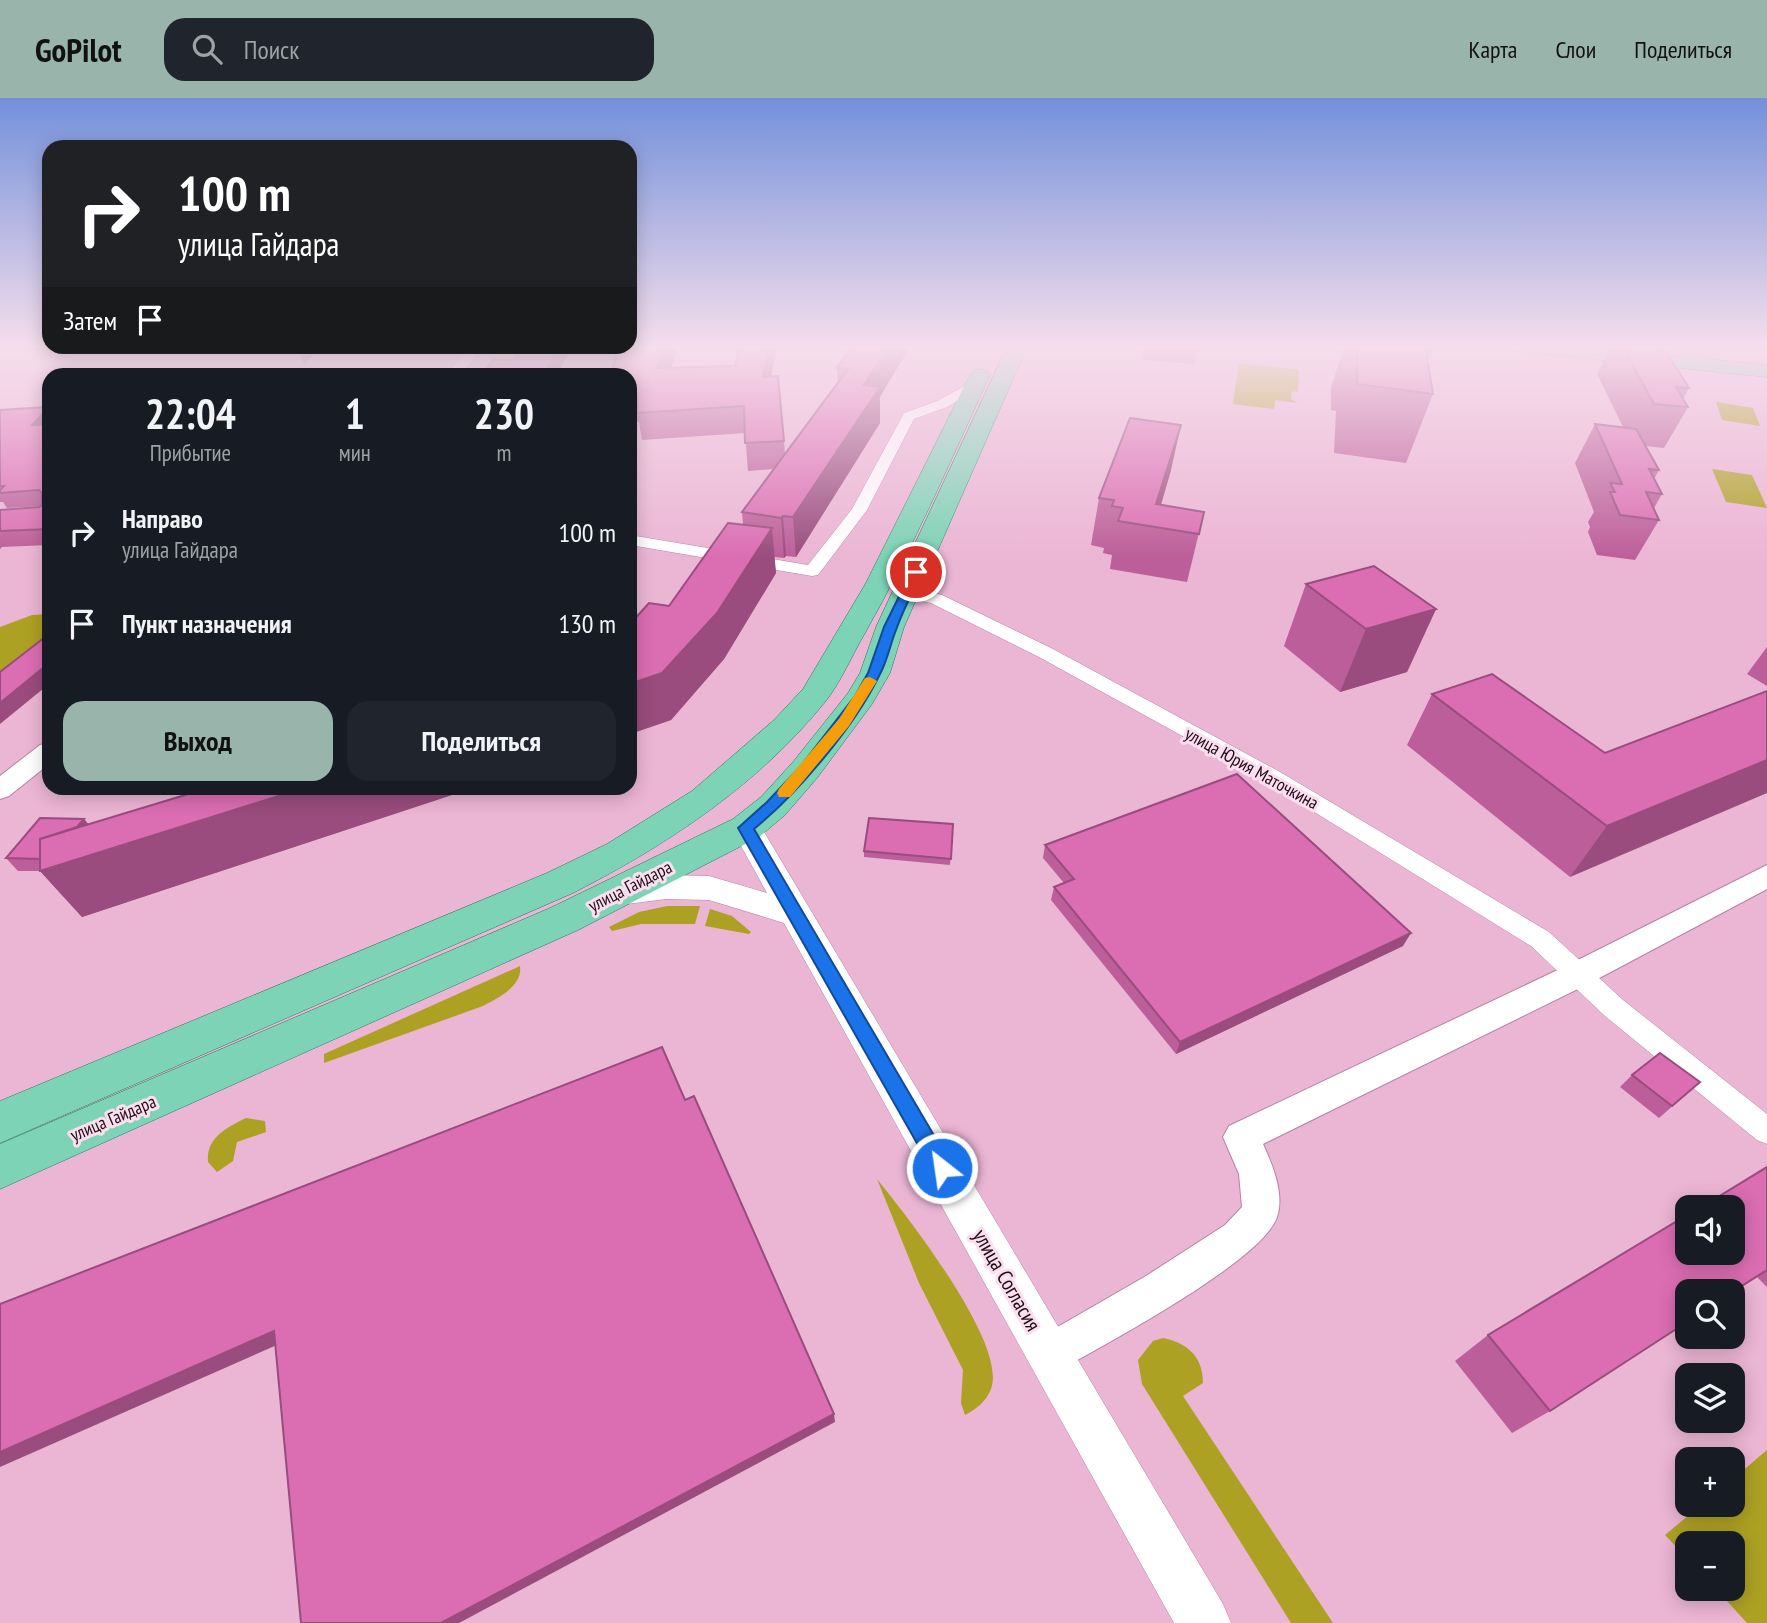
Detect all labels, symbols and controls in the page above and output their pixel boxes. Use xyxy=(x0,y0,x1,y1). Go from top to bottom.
search box xyxy=(164,18,654,81)
text: GoPilot xyxy=(35,28,122,71)
icon: search xyxy=(188,30,226,68)
text: Поиск xyxy=(244,33,299,66)
text: Карта xyxy=(1469,34,1517,65)
text: Слои xyxy=(1555,34,1596,65)
text: Поделиться xyxy=(1634,34,1732,65)
text: 100 m xyxy=(178,161,291,225)
icon: right xyxy=(63,168,154,259)
text: улица Гайдара xyxy=(178,223,339,265)
icon: arrive xyxy=(131,301,169,339)
text: Затем xyxy=(63,304,117,337)
text: 22:04 xyxy=(145,386,236,441)
text: 1 xyxy=(345,386,365,441)
text: 230 xyxy=(474,386,534,441)
text: Прибытие xyxy=(150,438,231,467)
text: мин xyxy=(339,438,371,467)
text: m xyxy=(496,438,511,467)
text: Направо xyxy=(122,502,203,535)
icon: right xyxy=(63,514,101,552)
text: 100 m xyxy=(558,516,616,549)
text: улица Гайдара xyxy=(122,535,238,564)
pin xyxy=(886,542,946,602)
icon: arrive xyxy=(897,553,935,591)
icon: arrive xyxy=(63,605,101,643)
text: Пункт назначения xyxy=(122,607,292,640)
text: 130 m xyxy=(558,607,616,640)
button: Выход xyxy=(63,701,333,781)
button: Поделиться xyxy=(347,701,616,781)
street label: улица Юрия Маточкина xyxy=(1181,722,1323,814)
street label: улица Гайдара xyxy=(584,855,676,917)
street label: улица Гайдара xyxy=(67,1090,159,1146)
position arrow xyxy=(905,1131,979,1205)
map controls xyxy=(1675,1195,1745,1601)
button: sound xyxy=(1675,1195,1745,1265)
street label: улица Согласия xyxy=(967,1224,1047,1336)
button: search xyxy=(1675,1279,1745,1349)
button: layers xyxy=(1675,1363,1745,1433)
button: + xyxy=(1675,1447,1745,1517)
button: − xyxy=(1675,1531,1745,1601)

